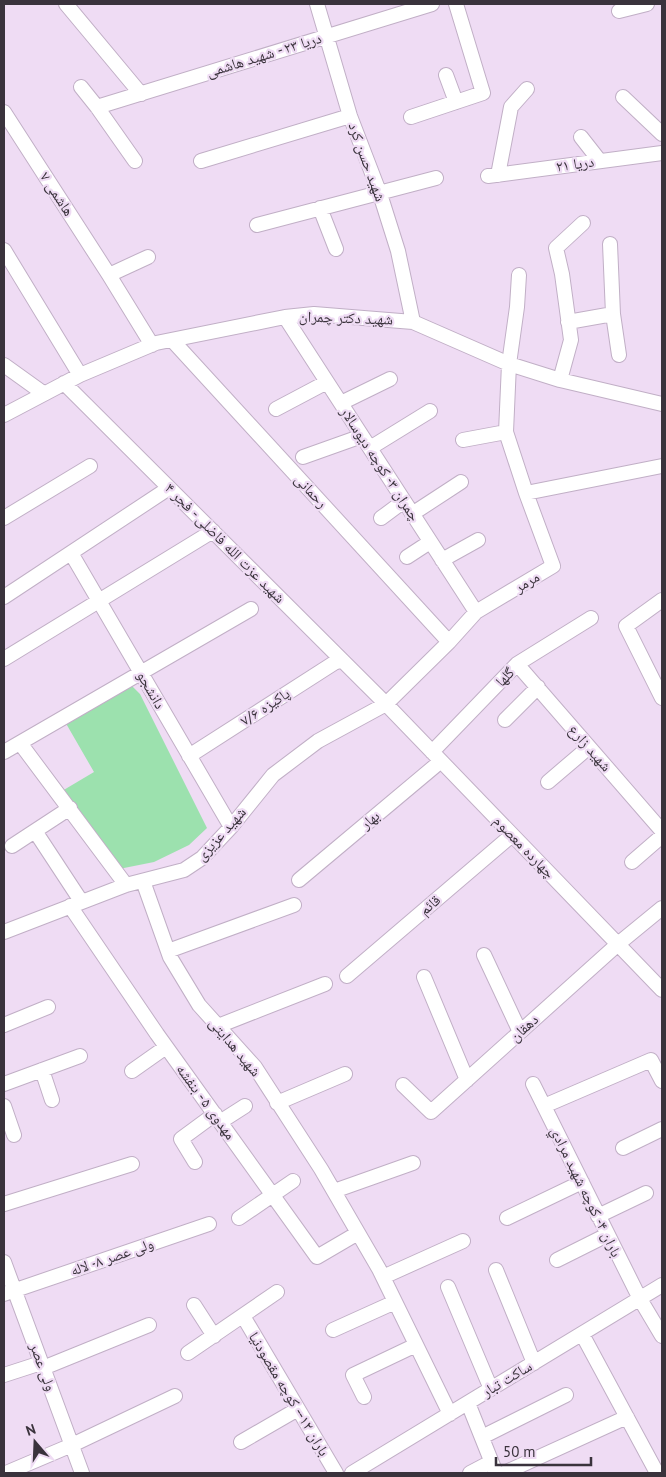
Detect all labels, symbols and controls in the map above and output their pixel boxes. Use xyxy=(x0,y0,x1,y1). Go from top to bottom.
street label: دریا ۲۳ - شهید هاشمی xyxy=(204,28,324,82)
street label: شهید حسن کرد xyxy=(343,120,391,204)
street label: دریا ۲۱ xyxy=(555,151,595,176)
street label: هاشمی ۷ xyxy=(35,168,79,220)
street label: شهید دکتر چمران xyxy=(299,306,394,330)
street label: چمران ۳- كوچه ديوسالار xyxy=(335,402,425,525)
street label: رحمانی xyxy=(290,470,332,513)
street label: شهید عزت الله فاضلی - فجر ۴ xyxy=(160,478,290,608)
street label: مرمر xyxy=(510,567,543,597)
street label: گلها xyxy=(491,663,518,690)
street label: دانشجو xyxy=(133,667,170,712)
street label: پاکیزه ۷/۶ xyxy=(236,683,293,730)
street label: شهید زارع xyxy=(564,720,616,776)
street label: شهید عزیزی xyxy=(191,803,251,865)
street label: بهار xyxy=(355,806,383,834)
street label: چهارده معصوم xyxy=(489,811,559,883)
street label: قائم xyxy=(415,890,445,920)
street label: دهقان xyxy=(505,1010,543,1046)
street label: شهید هدایتی xyxy=(204,1013,266,1081)
street label: مهدوی ۵ - بنفشه xyxy=(172,1060,240,1144)
street label: باران ۴- كوچه شهيد مرادي xyxy=(544,1124,626,1261)
street label: ولی عصر ۸- لاله xyxy=(68,1233,156,1281)
street label: باران ۱۲-- كوچه مقصودنيا xyxy=(244,1328,334,1460)
street label: ولی عصر xyxy=(25,1339,61,1394)
street label: ساکت تبار xyxy=(477,1356,535,1401)
north arrow xyxy=(10,1417,60,1467)
text: N xyxy=(23,1420,38,1440)
scale bar xyxy=(496,1434,591,1466)
text: 50 m xyxy=(503,1442,536,1461)

